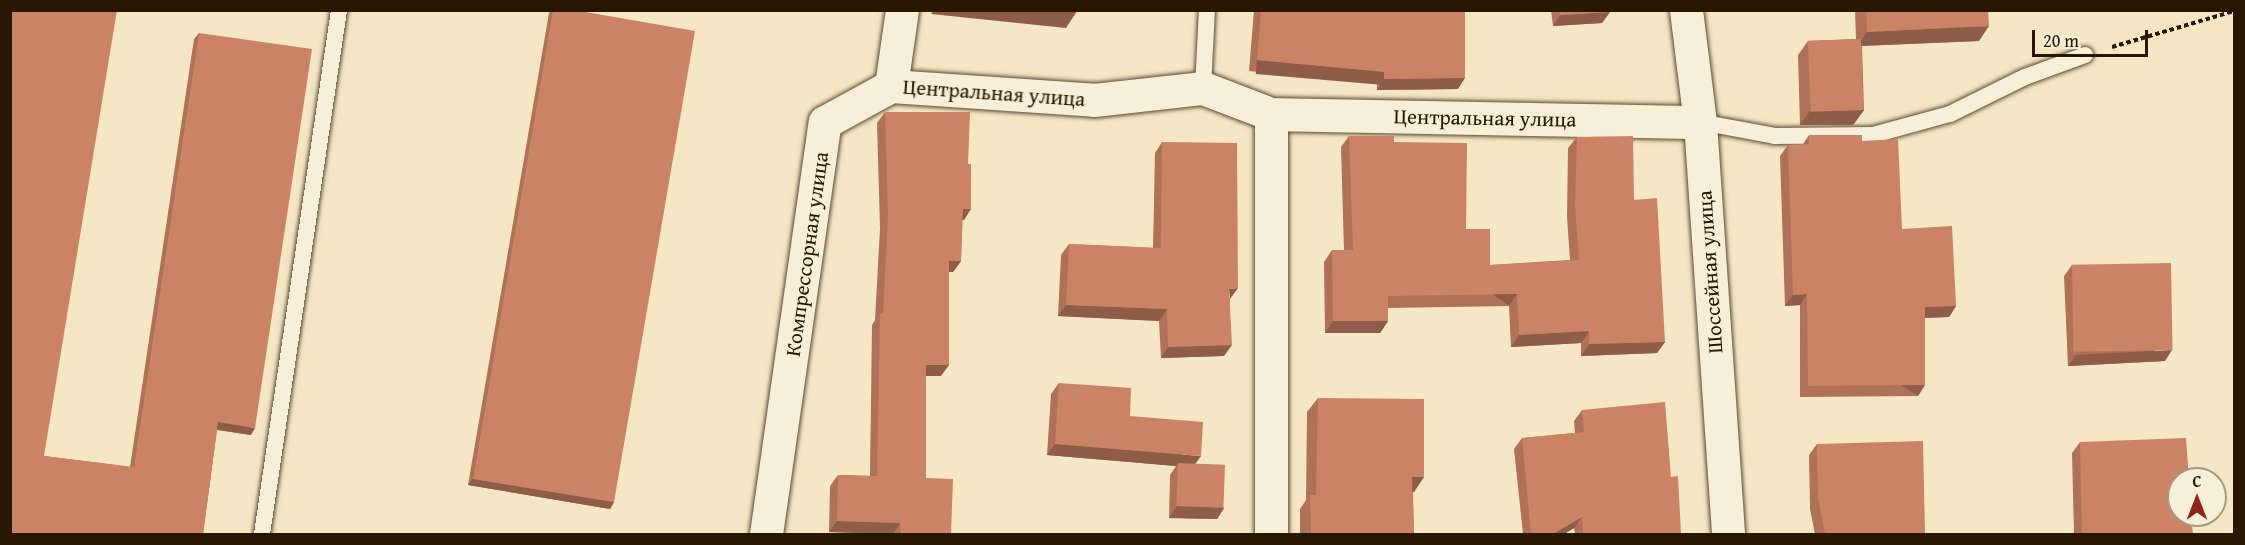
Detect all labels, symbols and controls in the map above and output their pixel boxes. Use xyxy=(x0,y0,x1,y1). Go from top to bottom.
scale bar xyxy=(2035,18,2150,56)
text: 20 m xyxy=(2043,27,2079,54)
street label: Центральная улица xyxy=(902,74,1086,112)
street label: Центральная улица xyxy=(1393,104,1577,132)
street label: Компрессорная улица xyxy=(780,150,834,358)
street label: Шоссейная улица xyxy=(1692,190,1728,354)
north arrow xyxy=(2167,467,2227,527)
text: С xyxy=(2192,469,2202,493)

